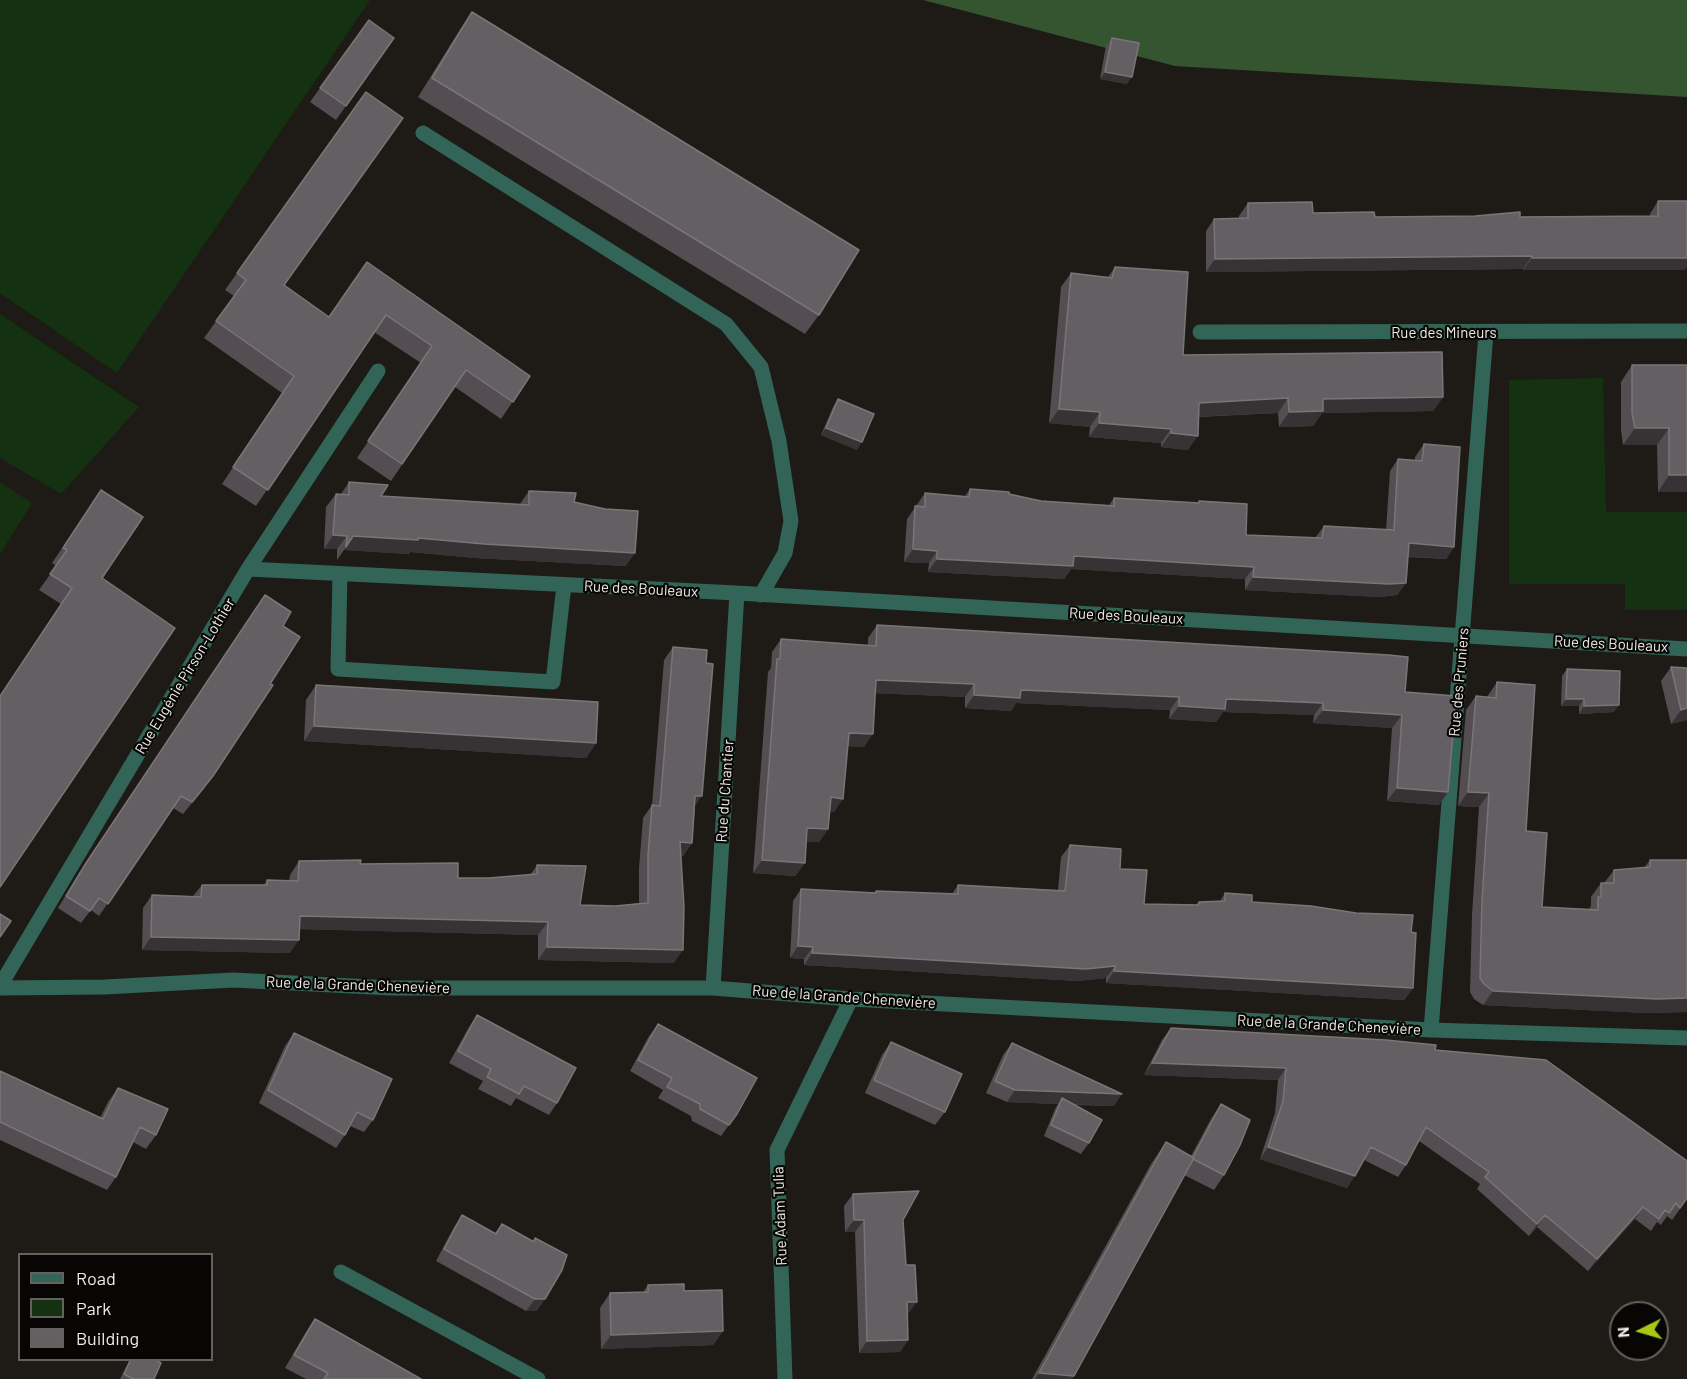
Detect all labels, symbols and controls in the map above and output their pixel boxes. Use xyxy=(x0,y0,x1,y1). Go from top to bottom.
street label: Rue des Mineurs xyxy=(1391,324,1497,342)
street label: Rue des Bouleaux xyxy=(583,577,699,601)
street label: Rue Eugénie Pirson-Lothier xyxy=(131,595,239,757)
street label: Rue des Bouleaux xyxy=(1068,604,1184,628)
street label: Rue des Pruniers xyxy=(1445,627,1473,737)
street label: Rue des Bouleaux xyxy=(1553,632,1669,656)
street label: Rue du Chantier xyxy=(712,739,738,843)
street label: Rue de la Grande Chenevière xyxy=(266,973,450,997)
street label: Rue de la Grande Chenevière xyxy=(752,982,936,1012)
street label: Rue de la Grande Chenevière xyxy=(1237,1011,1421,1039)
street label: Rue Adam Tulia xyxy=(769,1166,791,1266)
legend xyxy=(18,1253,213,1361)
text: Road xyxy=(76,1267,116,1289)
text: Park xyxy=(76,1297,111,1319)
north arrow xyxy=(1609,1301,1669,1361)
text: N xyxy=(1613,1326,1632,1339)
text: Building xyxy=(76,1327,139,1349)

